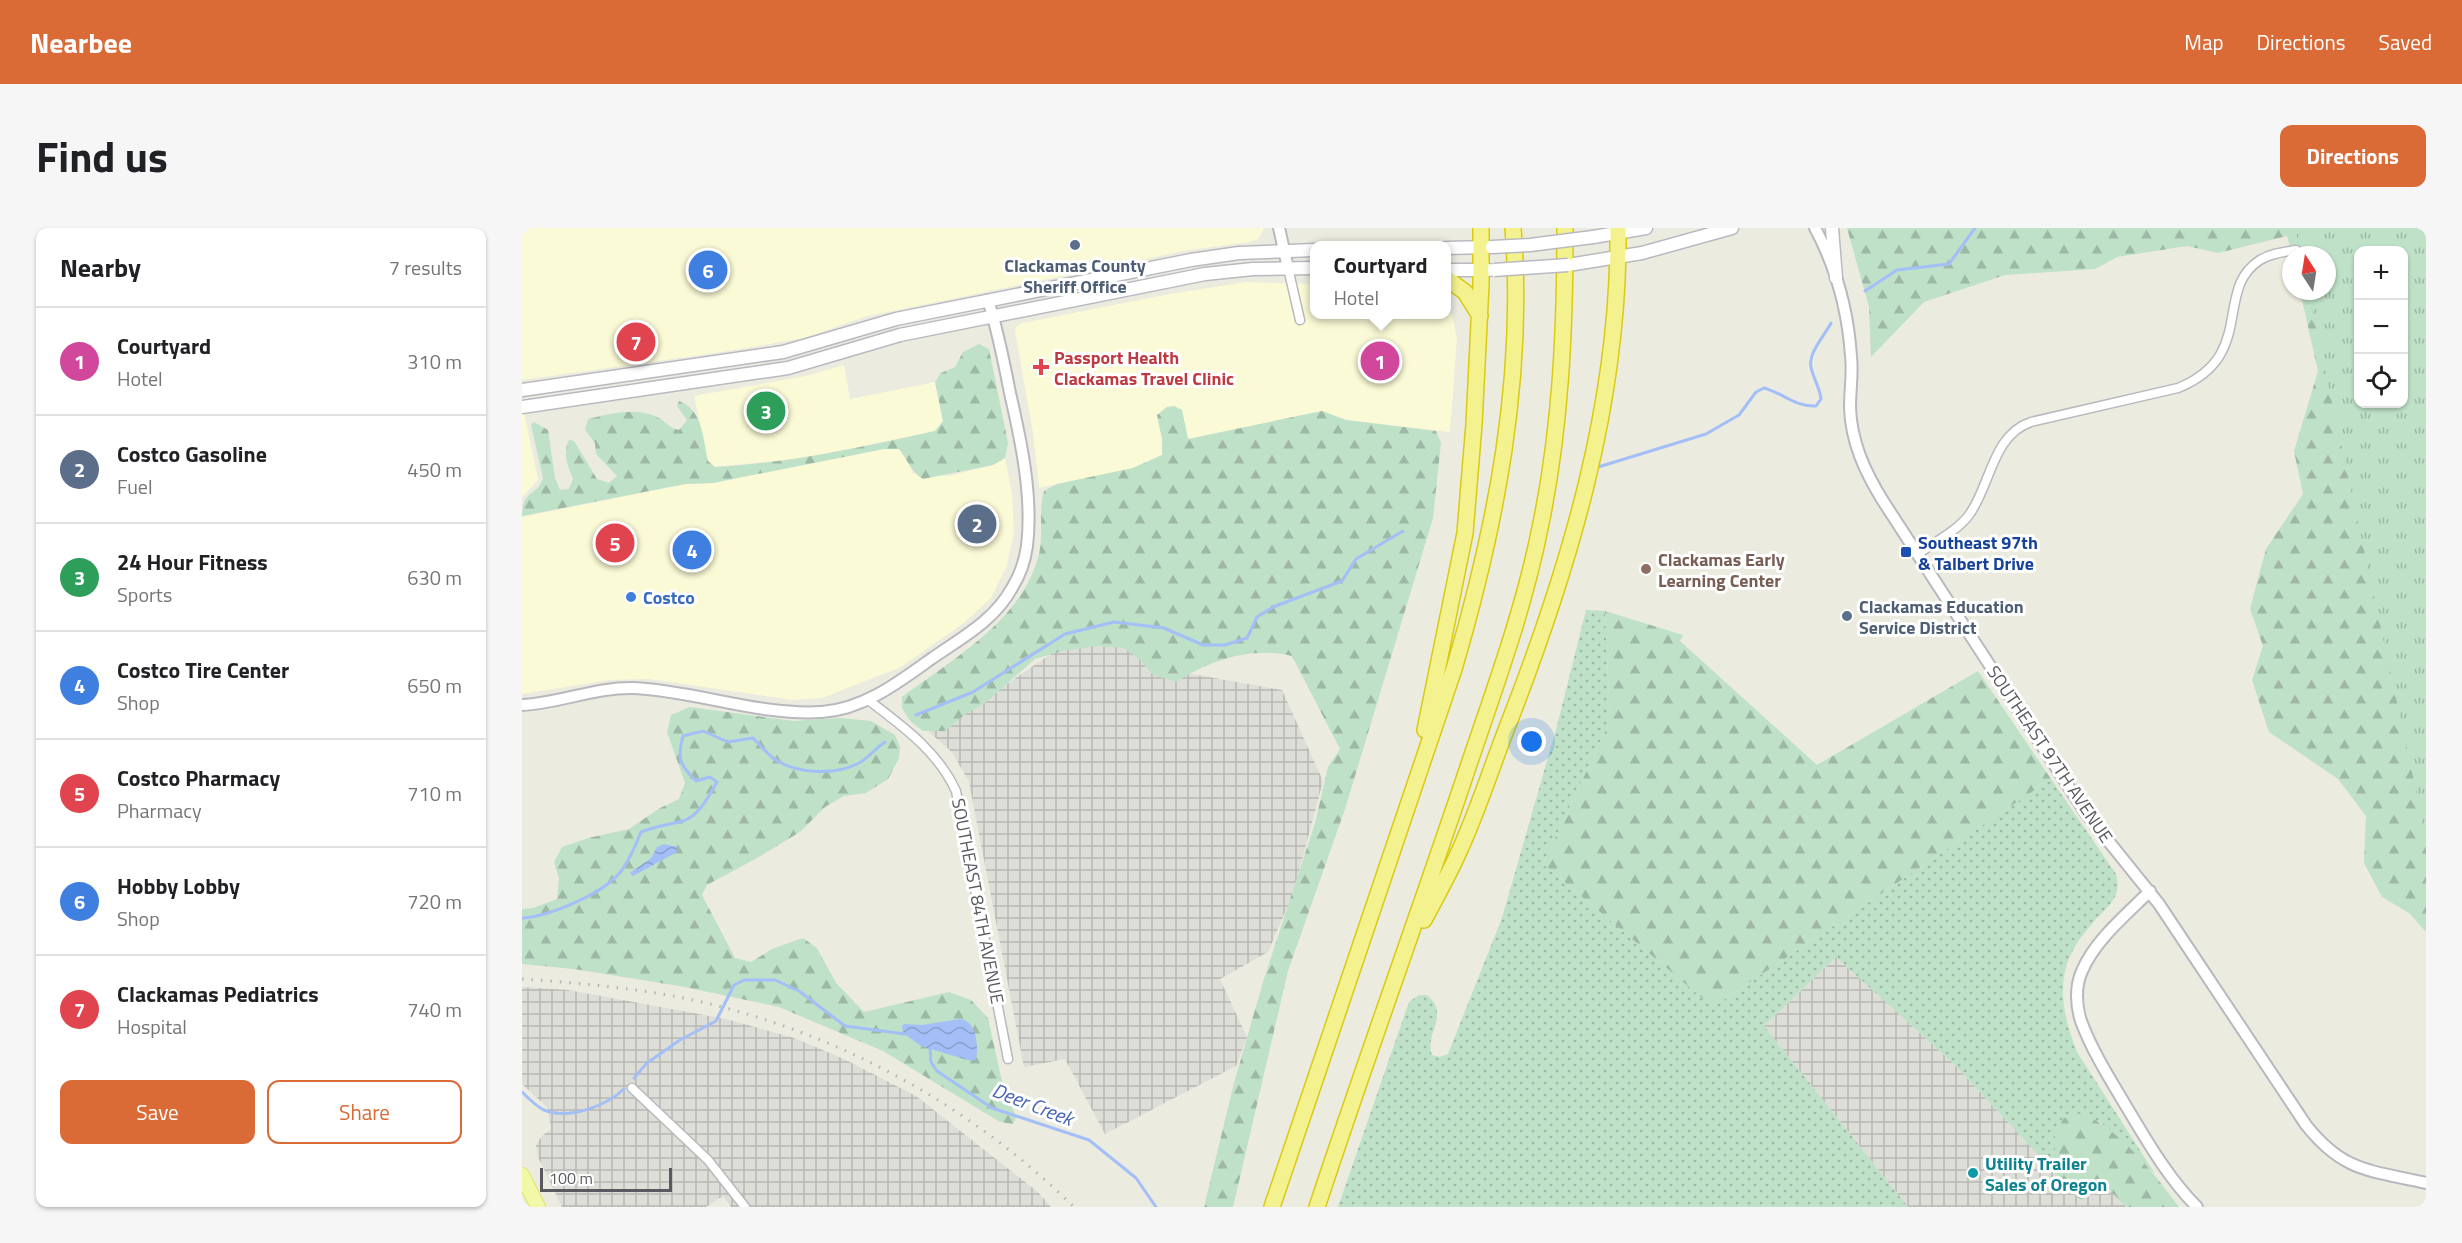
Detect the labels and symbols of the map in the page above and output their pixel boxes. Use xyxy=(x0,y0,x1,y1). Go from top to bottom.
marker: Clackamas County Sheriff Office xyxy=(1068,238,1082,252)
north arrow xyxy=(2282,246,2336,300)
pin: 6 xyxy=(688,248,728,292)
place label: Clackamas County Sheriff Office xyxy=(1004,252,1146,300)
pin: 7 xyxy=(616,320,656,364)
pin: 1 xyxy=(1360,338,1400,384)
place label: Passport Health Clackamas Travel Clinic xyxy=(1054,344,1234,392)
marker: Passport Health Clackamas Travel Clinic xyxy=(1032,358,1050,376)
pin: 3 xyxy=(746,388,786,434)
pin: 2 xyxy=(958,502,996,546)
pin: 5 xyxy=(596,520,634,566)
pin: 4 xyxy=(672,528,712,572)
place label: Southeast 97th & Talbert Drive xyxy=(1918,529,2038,577)
marker: Southeast 97th & Talbert Drive xyxy=(1899,545,1913,559)
place label: Clackamas Early Learning Center xyxy=(1658,546,1785,594)
marker: Clackamas Early Learning Center xyxy=(1639,562,1653,576)
place label: Costco xyxy=(643,584,695,611)
marker: Costco xyxy=(624,590,638,604)
place label: Clackamas Education Service District xyxy=(1859,593,2024,641)
marker: Clackamas Education Service District xyxy=(1840,609,1854,623)
street label: SOUTHEAST 97TH AVENUE xyxy=(1980,660,2120,848)
your location xyxy=(1517,727,1546,756)
street label: SOUTHEAST 84TH AVENUE xyxy=(945,796,1011,1006)
water label: Deer Creek xyxy=(988,1074,1080,1134)
place label: Utility Trailer Sales of Oregon xyxy=(1985,1150,2107,1198)
scale bar xyxy=(540,1165,672,1192)
marker: Utility Trailer Sales of Oregon xyxy=(1966,1166,1980,1180)

